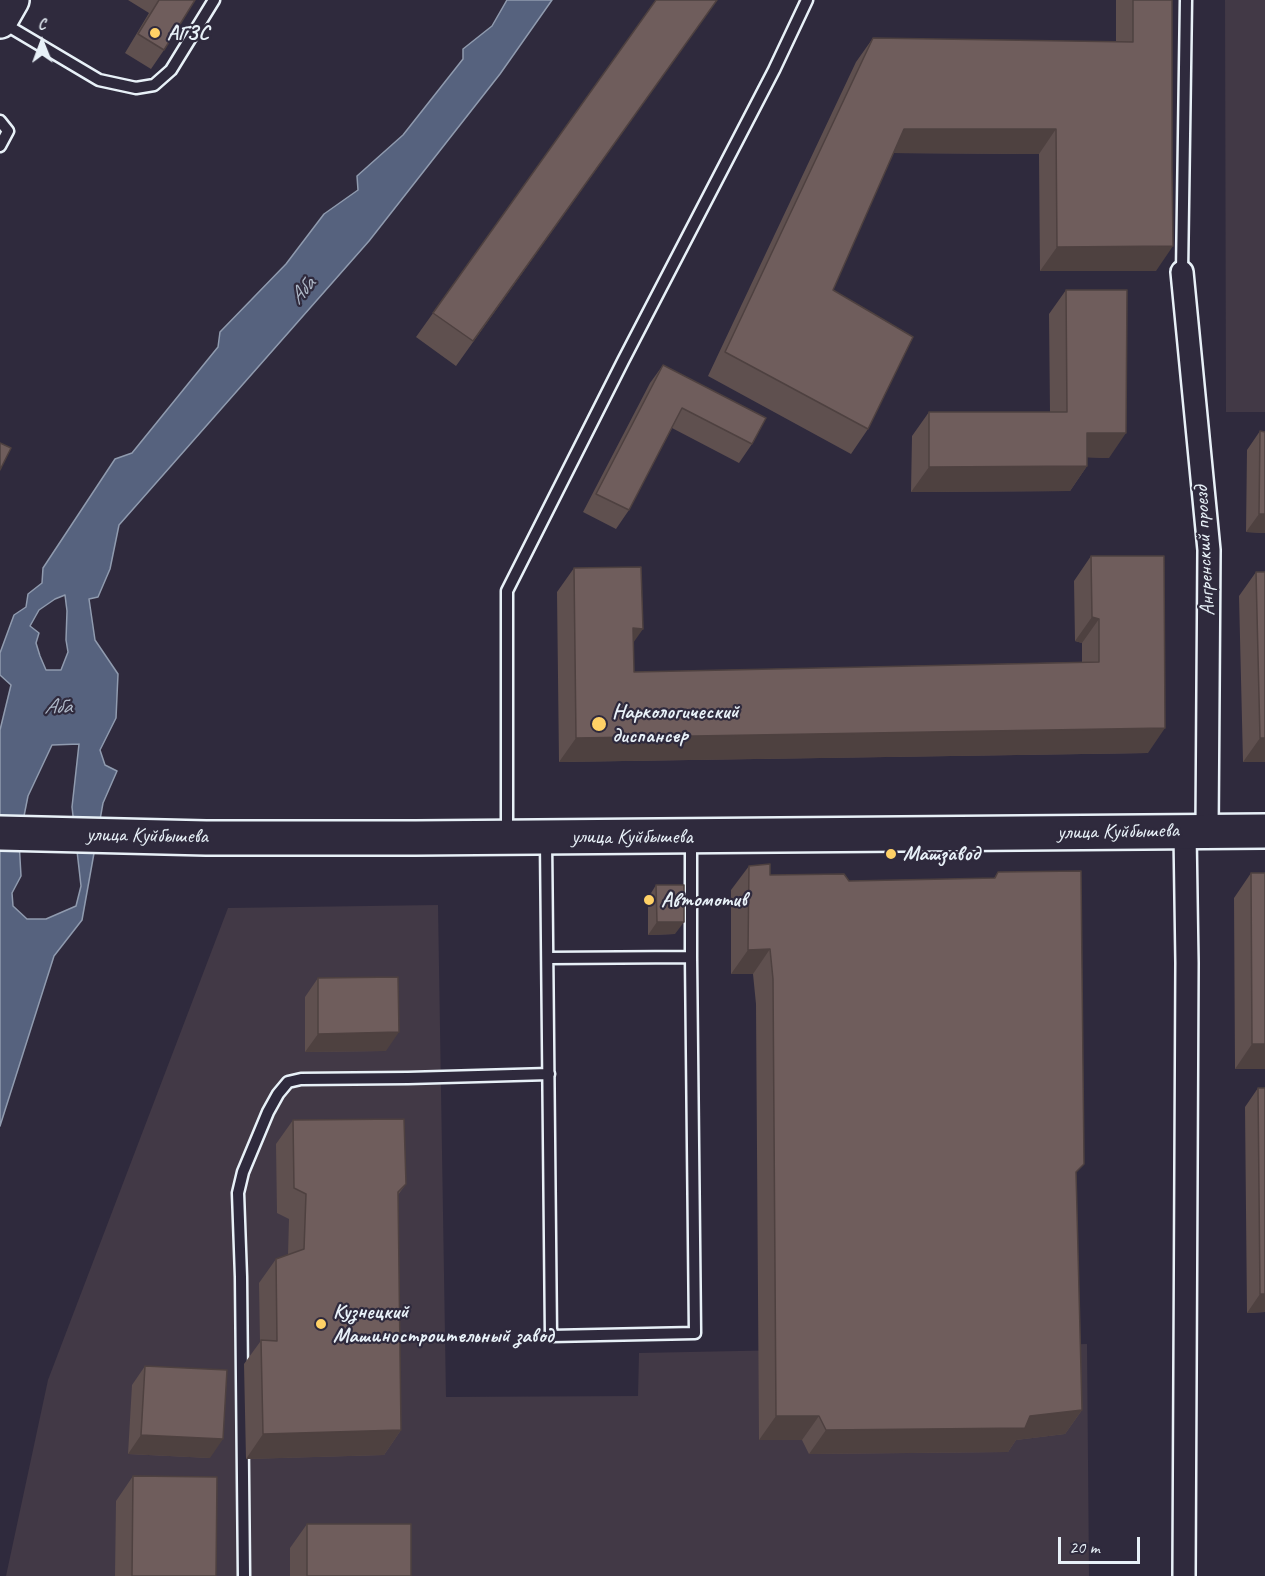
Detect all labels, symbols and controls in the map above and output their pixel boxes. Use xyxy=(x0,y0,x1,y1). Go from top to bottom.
north arrow xyxy=(12,12,72,72)
text: С xyxy=(38,14,46,34)
place label: АГЗС xyxy=(167,20,209,46)
marker: АГЗС xyxy=(148,26,162,40)
water label: Аба xyxy=(284,272,322,310)
street label: Ангренский проезд xyxy=(1189,485,1221,617)
water label: Аба xyxy=(44,694,72,720)
place label: Наркологический диспансер xyxy=(612,699,739,749)
marker: Наркологический диспансер xyxy=(590,715,608,733)
street label: улица Куйбышева xyxy=(1057,818,1179,846)
street label: улица Куйбышева xyxy=(86,822,208,850)
street label: улица Куйбышева xyxy=(571,824,693,850)
place label: Машзавод xyxy=(903,841,980,867)
marker: Машзавод xyxy=(884,847,898,861)
place label: Автомотив xyxy=(661,887,747,913)
marker: Автомотив xyxy=(642,893,656,907)
place label: Кузнецкий Машиностроительный завод xyxy=(333,1299,554,1349)
marker: Кузнецкий Машиностроительный завод xyxy=(314,1317,328,1331)
scale bar xyxy=(1061,1525,1144,1563)
text: 20 m xyxy=(1069,1536,1100,1558)

